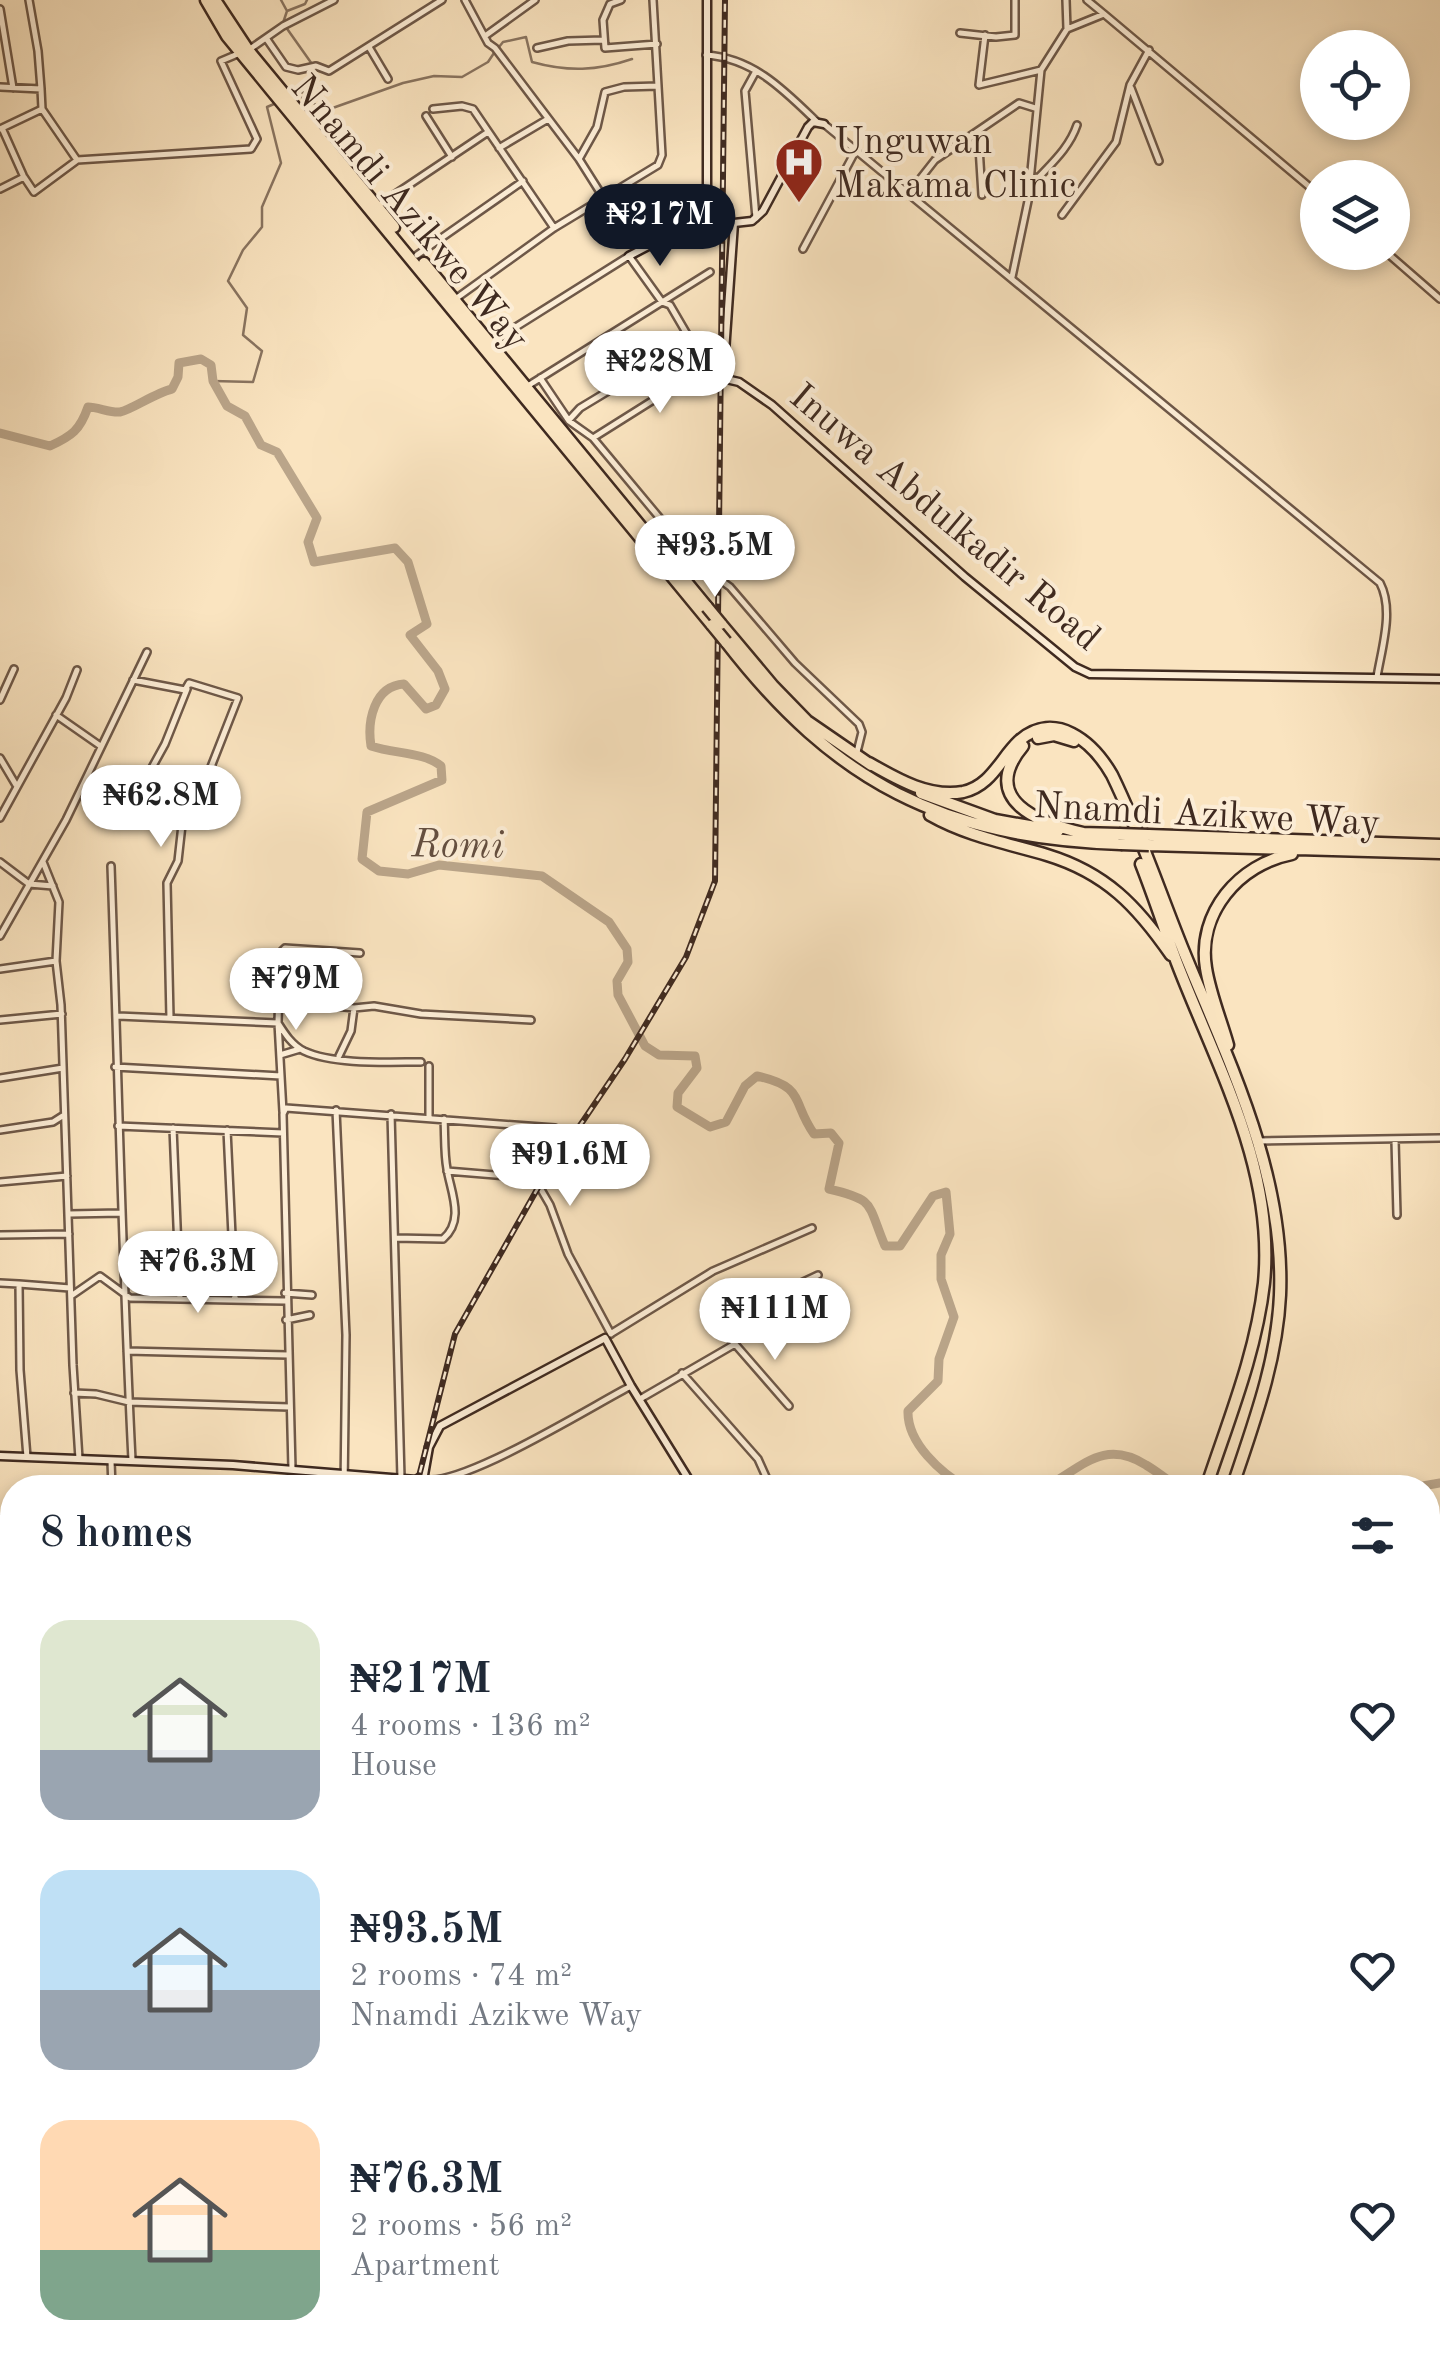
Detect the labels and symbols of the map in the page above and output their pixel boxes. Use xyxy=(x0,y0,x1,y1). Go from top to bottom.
street label: Nnamdi Azikwe Way xyxy=(283,69,535,359)
place label: Unguwan Makama Clinic xyxy=(834,124,1076,206)
hospital icon: Unguwan Makama Clinic xyxy=(773,136,825,204)
pin: ₦217M xyxy=(590,184,730,269)
pin: ₦228M xyxy=(590,331,730,416)
street label: Inuwa Abdulkadir Road xyxy=(782,378,1106,659)
pin: ₦93.5M xyxy=(634,515,796,600)
pin: ₦62.8M xyxy=(80,765,242,850)
street label: Nnamdi Azikwe Way xyxy=(1033,788,1381,844)
water label: Romi xyxy=(410,826,505,868)
pin: ₦79M xyxy=(237,948,355,1033)
pin: ₦91.6M xyxy=(489,1124,651,1209)
pin: ₦76.3M xyxy=(117,1231,279,1316)
pin: ₦111M xyxy=(705,1278,845,1363)

